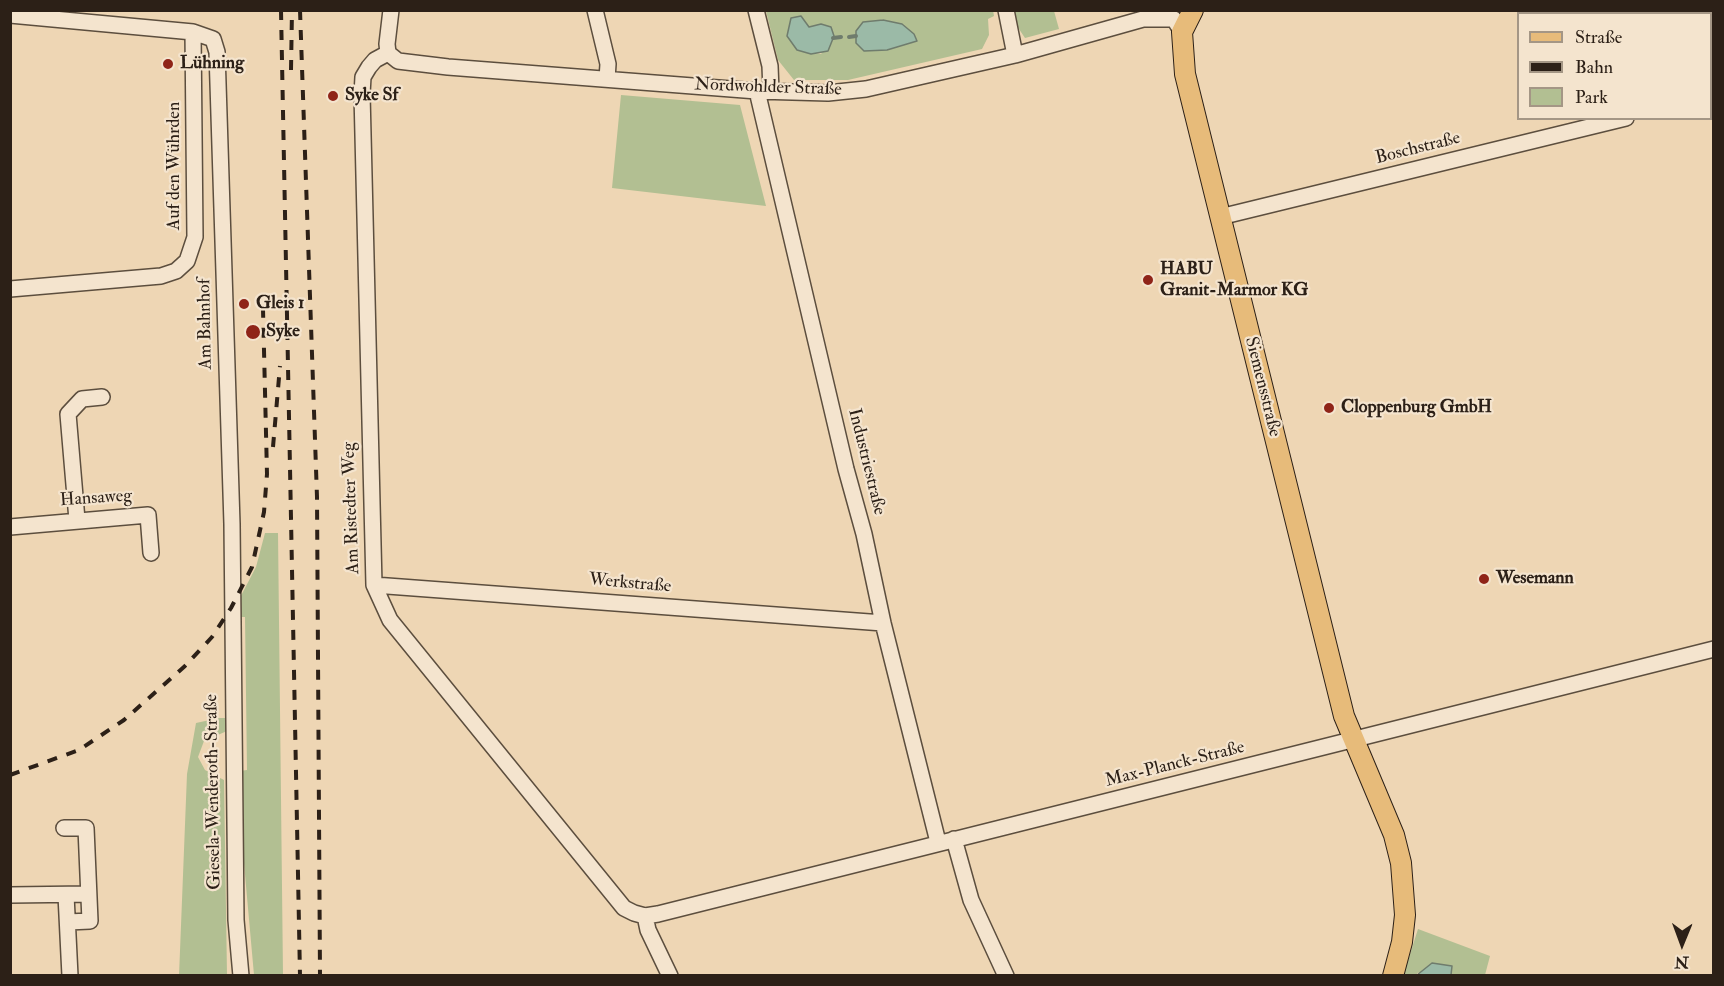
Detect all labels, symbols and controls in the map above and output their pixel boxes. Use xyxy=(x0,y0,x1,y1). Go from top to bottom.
legend xyxy=(1517,12,1712,120)
text: Straße xyxy=(1575,26,1622,49)
place label: Lühning xyxy=(180,53,244,75)
text: Bahn xyxy=(1575,56,1613,79)
marker: Lühning xyxy=(161,57,175,71)
street label: Nordwohlder Straße xyxy=(694,75,842,101)
place label: Syke Sf xyxy=(345,85,398,107)
text: Park xyxy=(1575,86,1608,109)
marker: Syke Sf xyxy=(326,89,340,103)
street label: Auf den Wührden xyxy=(164,102,186,230)
street label: Boschstraße xyxy=(1373,128,1463,170)
place label: HABU Granit-Marmor KG xyxy=(1160,259,1308,302)
marker: HABU Granit-Marmor KG xyxy=(1141,273,1155,287)
street label: Am Bahnhof xyxy=(194,278,218,370)
place label: Gleis 1 xyxy=(256,293,304,315)
marker: Gleis 1 xyxy=(237,297,251,311)
place label: Syke xyxy=(266,321,300,343)
marker: Syke xyxy=(244,323,262,341)
street label: Siemensstraße xyxy=(1239,335,1285,439)
place label: Cloppenburg GmbH xyxy=(1341,397,1492,419)
marker: Cloppenburg GmbH xyxy=(1322,401,1336,415)
street label: Industriestraße xyxy=(842,407,890,517)
street label: Am Ristedter Weg xyxy=(339,442,365,574)
street label: Hansaweg xyxy=(59,486,133,512)
place label: Wesemann xyxy=(1496,568,1574,590)
street label: Werkstraße xyxy=(588,570,672,598)
marker: Wesemann xyxy=(1477,572,1491,586)
street label: Giesela-Wenderoth-Straße xyxy=(201,694,227,890)
street label: Max-Planck-Straße xyxy=(1103,737,1247,793)
north arrow xyxy=(1652,914,1712,974)
text: N xyxy=(1674,952,1689,972)

